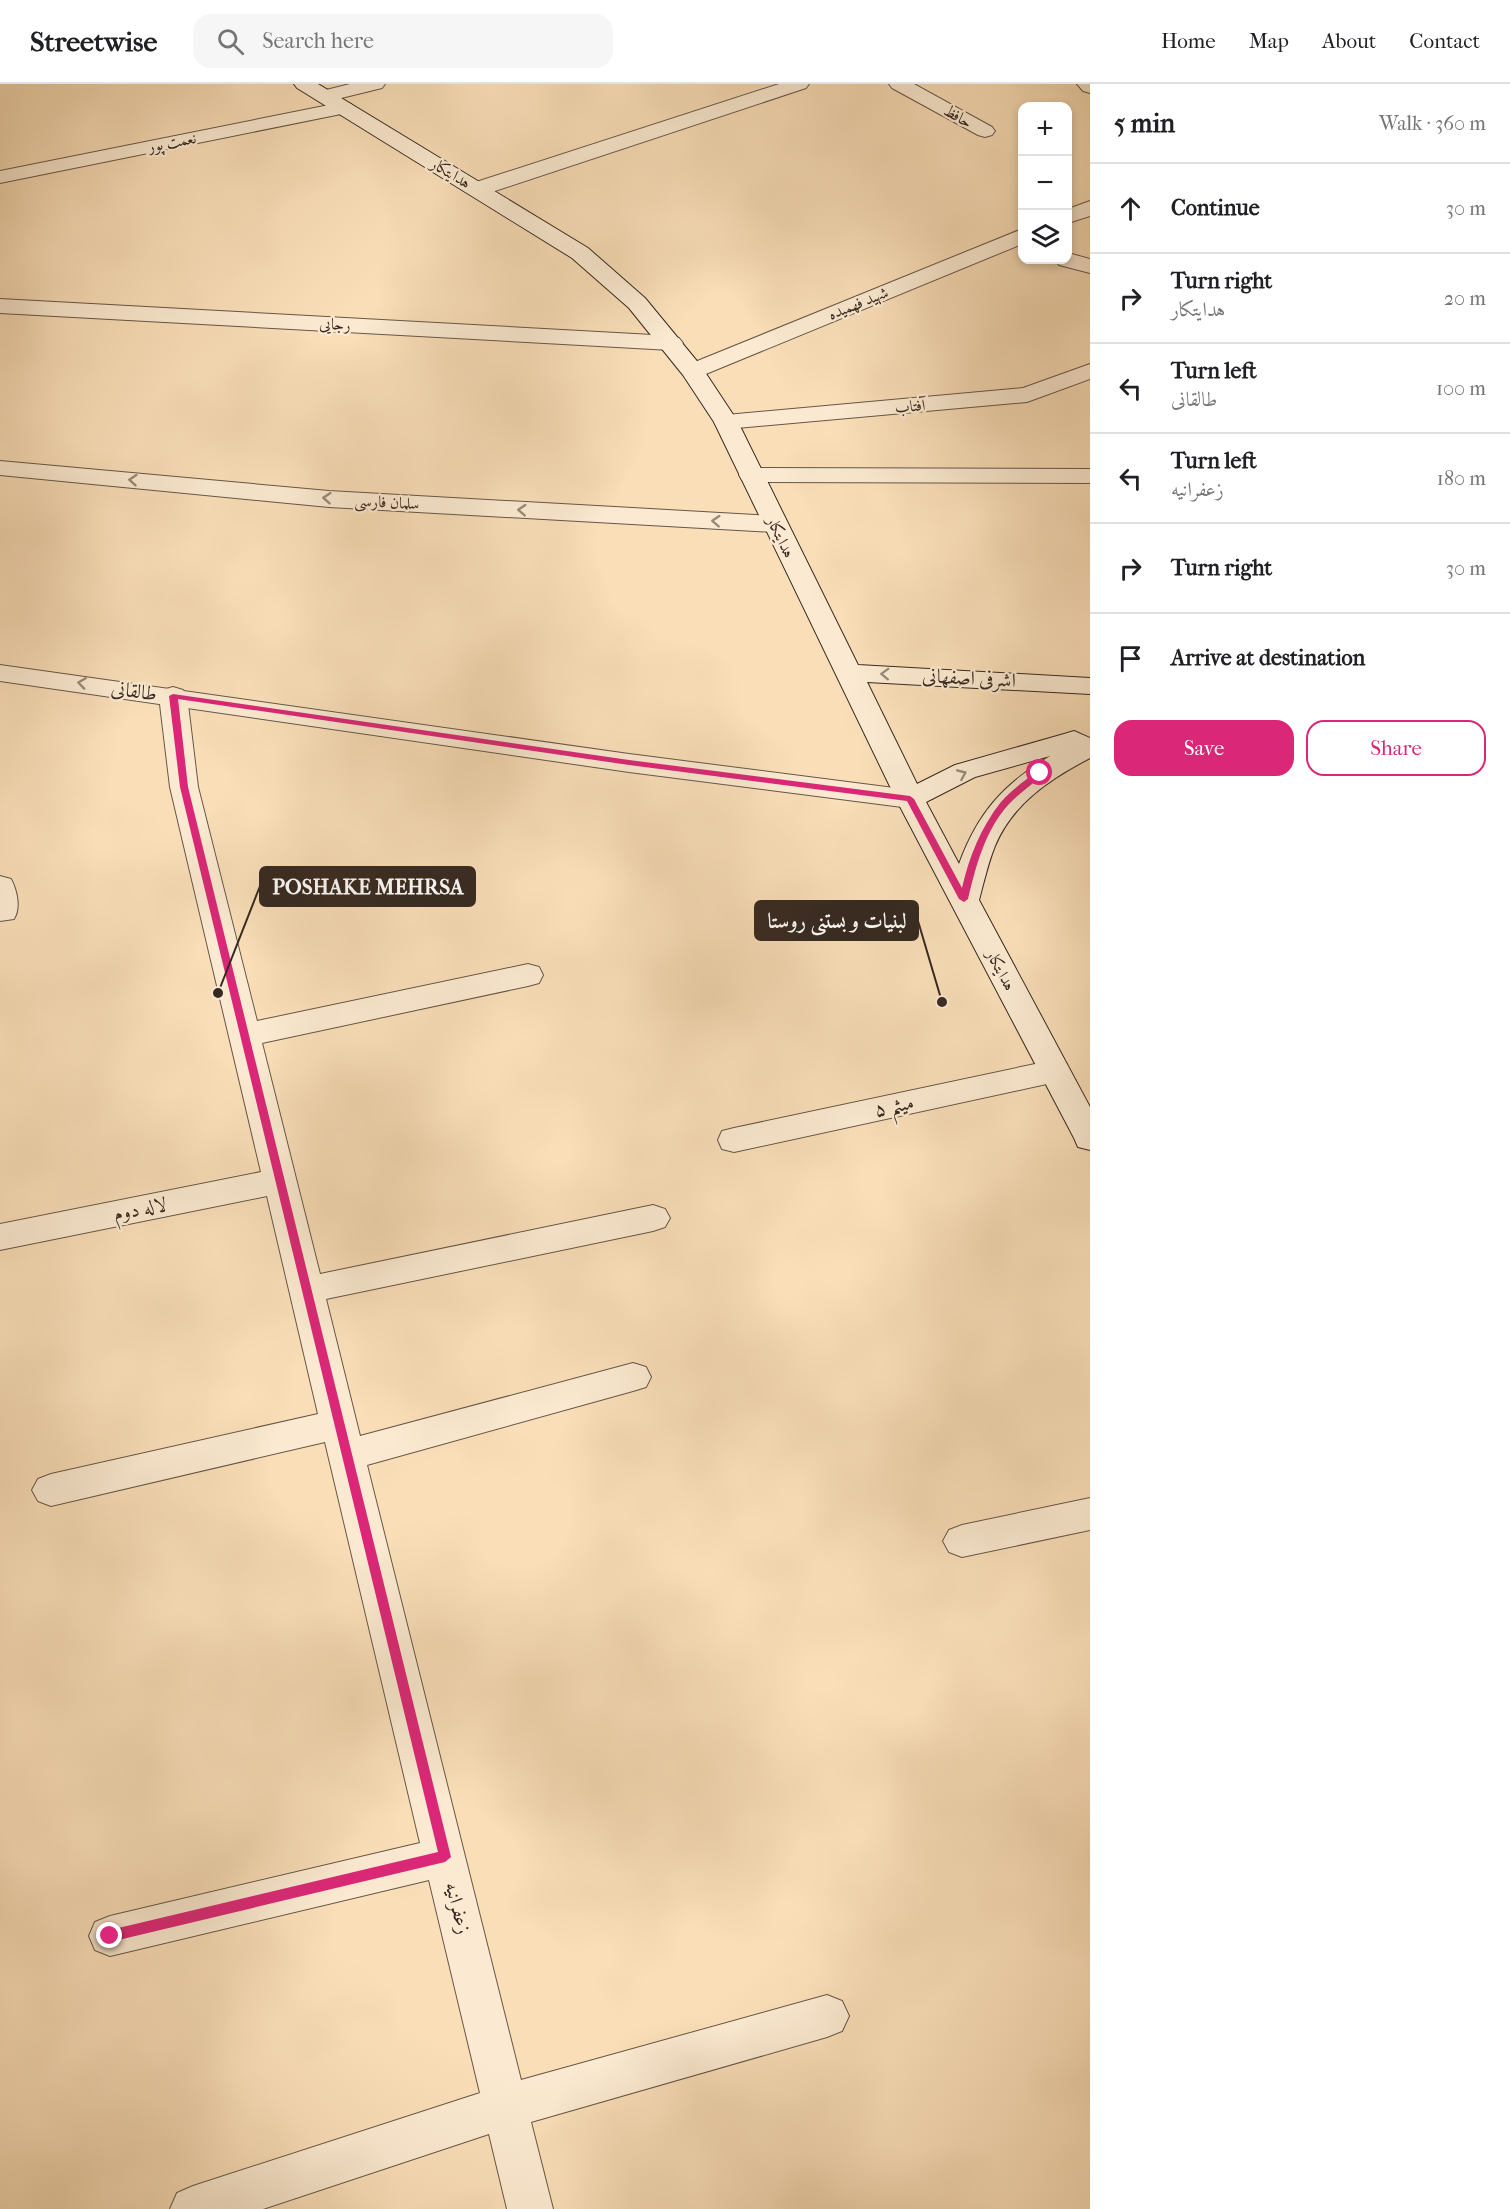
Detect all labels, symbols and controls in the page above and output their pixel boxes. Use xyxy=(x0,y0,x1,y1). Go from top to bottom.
search box xyxy=(193,14,613,68)
text: Streetwise xyxy=(30,25,157,58)
icon: search xyxy=(214,25,247,58)
text: Search here xyxy=(262,28,374,54)
text: Home xyxy=(1161,29,1216,53)
text: Map xyxy=(1249,29,1289,53)
text: About xyxy=(1322,29,1376,53)
text: Contact xyxy=(1409,29,1480,53)
street label: حافظ xyxy=(940,100,976,132)
map controls xyxy=(1018,102,1072,264)
button: + xyxy=(1018,102,1072,156)
text: 5 min xyxy=(1114,108,1175,139)
text: Walk · 360 m xyxy=(1379,112,1486,135)
street label: نعمت پور xyxy=(144,128,198,158)
street label: هدایتکار xyxy=(425,153,475,193)
button: − xyxy=(1018,156,1072,210)
icon: ahead xyxy=(1114,192,1147,225)
text: Continue xyxy=(1171,195,1260,221)
text: 30 m xyxy=(1446,197,1486,220)
button: layers xyxy=(1018,210,1072,264)
text: Turn right xyxy=(1171,268,1272,294)
street label: شهید فهمیده xyxy=(825,282,891,325)
icon: right xyxy=(1114,282,1147,315)
text: 20 m xyxy=(1444,287,1486,310)
text: هدایتکار xyxy=(1171,298,1225,321)
street label: رجایی xyxy=(319,314,351,335)
text: Turn left xyxy=(1171,358,1257,384)
icon: left xyxy=(1114,372,1147,405)
text: 100 m xyxy=(1436,377,1486,400)
text: طالقانی xyxy=(1171,388,1217,411)
street label: آفتاب xyxy=(894,395,928,418)
text: Turn left xyxy=(1171,448,1257,474)
icon: left xyxy=(1114,462,1147,495)
text: 180 m xyxy=(1437,467,1486,490)
one-way arrow xyxy=(128,474,137,487)
text: زعفرانیه xyxy=(1171,478,1224,501)
street label: سلمان فارسی xyxy=(354,491,420,515)
one-way arrow xyxy=(323,492,332,505)
one-way arrow xyxy=(517,503,526,516)
street label: هدایتکار xyxy=(761,511,799,561)
one-way arrow xyxy=(712,514,721,527)
icon: right xyxy=(1114,552,1147,585)
text: Turn right xyxy=(1171,555,1272,581)
text: 30 m xyxy=(1446,557,1486,580)
icon: arrive xyxy=(1114,642,1147,675)
text: Arrive at destination xyxy=(1171,645,1365,671)
street label: اشرفی اصفهانی xyxy=(921,664,1016,694)
one-way arrow xyxy=(880,668,889,681)
street label: طالقانی xyxy=(109,676,159,706)
one-way arrow xyxy=(78,677,87,689)
button: Save xyxy=(1114,720,1294,776)
button: Share xyxy=(1306,720,1486,776)
route start xyxy=(1026,759,1052,785)
one-way arrow xyxy=(956,769,967,781)
callout: POSHAKE MEHRSA xyxy=(260,867,475,906)
text: POSHAKE MEHRSA xyxy=(272,875,465,899)
callout: لبنیات و بستنی روستا xyxy=(755,901,918,940)
text: لبنیات و بستنی روستا xyxy=(767,909,907,936)
street label: هدایتکار xyxy=(981,945,1020,994)
street label: میثم ۵ xyxy=(872,1091,918,1129)
street label: لاله دوم xyxy=(111,1193,170,1231)
street label: زعفرانیه xyxy=(439,1880,476,1937)
route end xyxy=(96,1922,122,1948)

